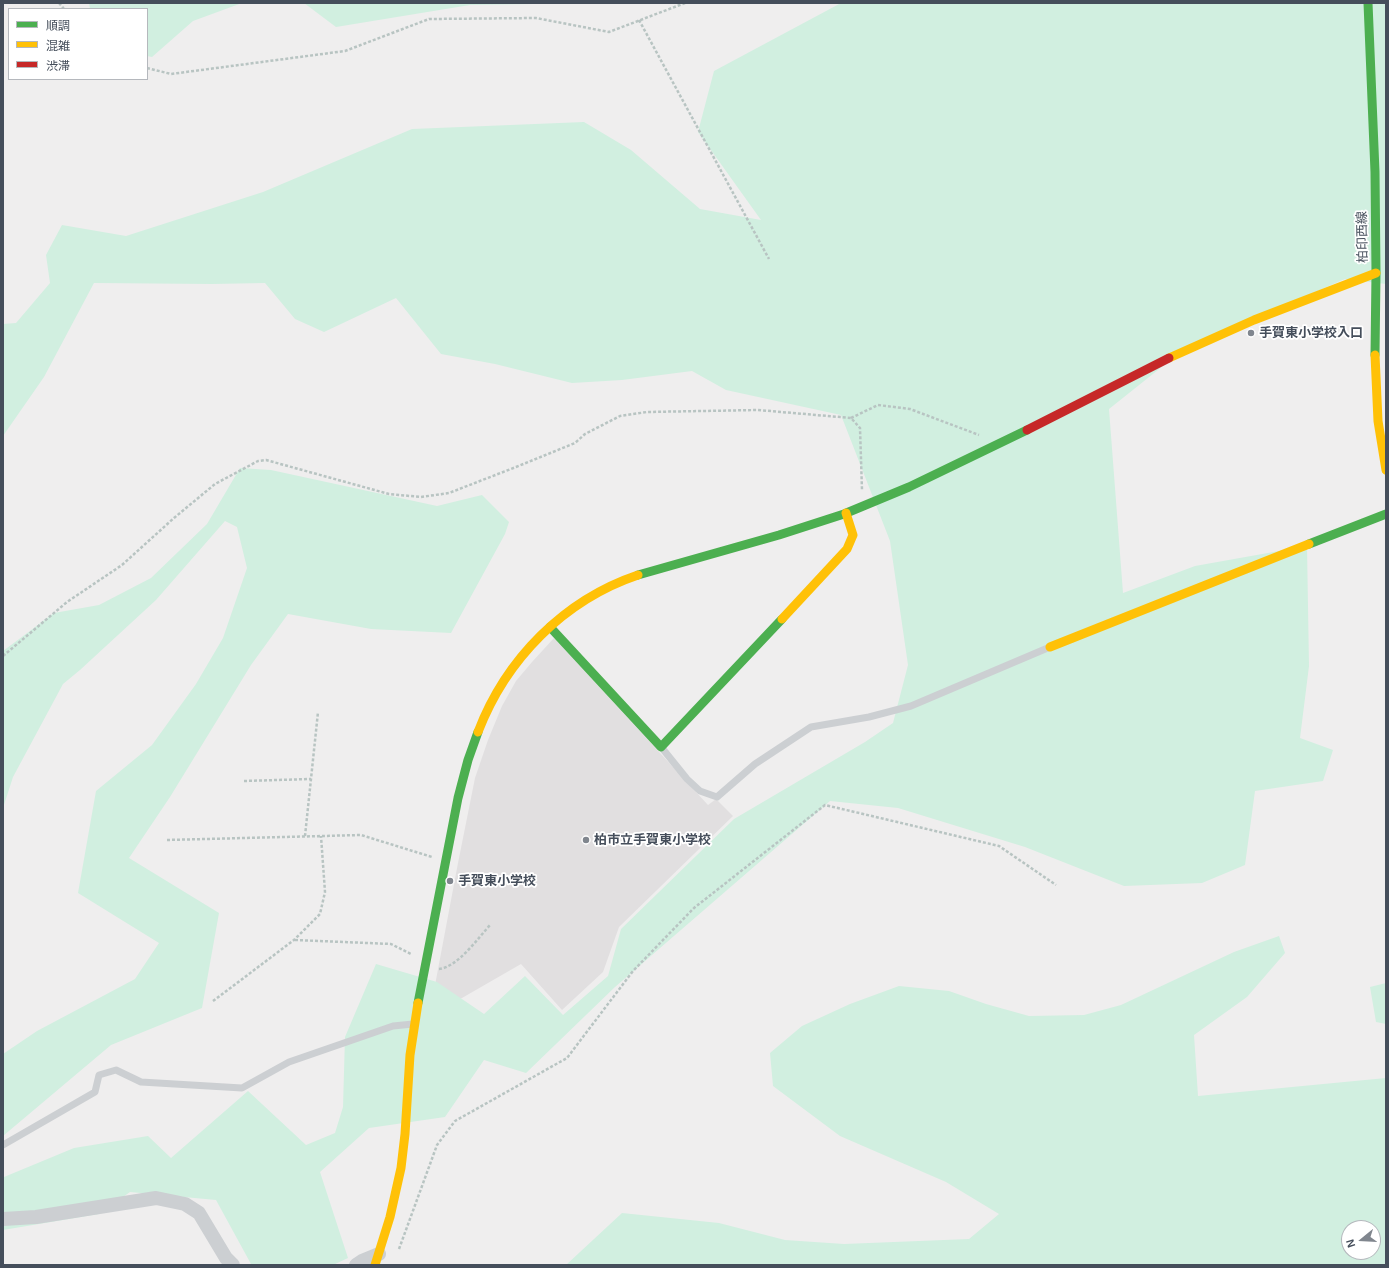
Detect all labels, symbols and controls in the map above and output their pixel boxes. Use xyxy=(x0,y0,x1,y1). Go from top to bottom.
legend xyxy=(8,8,148,80)
text: 順調 xyxy=(46,19,70,33)
text: 混雑 xyxy=(46,39,70,53)
text: 渋滞 xyxy=(46,59,70,73)
street label: 柏印西線 xyxy=(1355,211,1371,263)
place label: 手賀東小学校入口 xyxy=(1259,325,1363,341)
marker: 手賀東小学校入口 xyxy=(1246,328,1256,338)
place label: 柏市立手賀東小学校 xyxy=(594,832,711,848)
marker: 柏市立手賀東小学校 xyxy=(581,835,591,845)
place label: 手賀東小学校 xyxy=(458,873,536,889)
marker: 手賀東小学校 xyxy=(445,876,455,886)
north arrow xyxy=(1341,1220,1381,1260)
text: N xyxy=(1344,1238,1357,1249)

